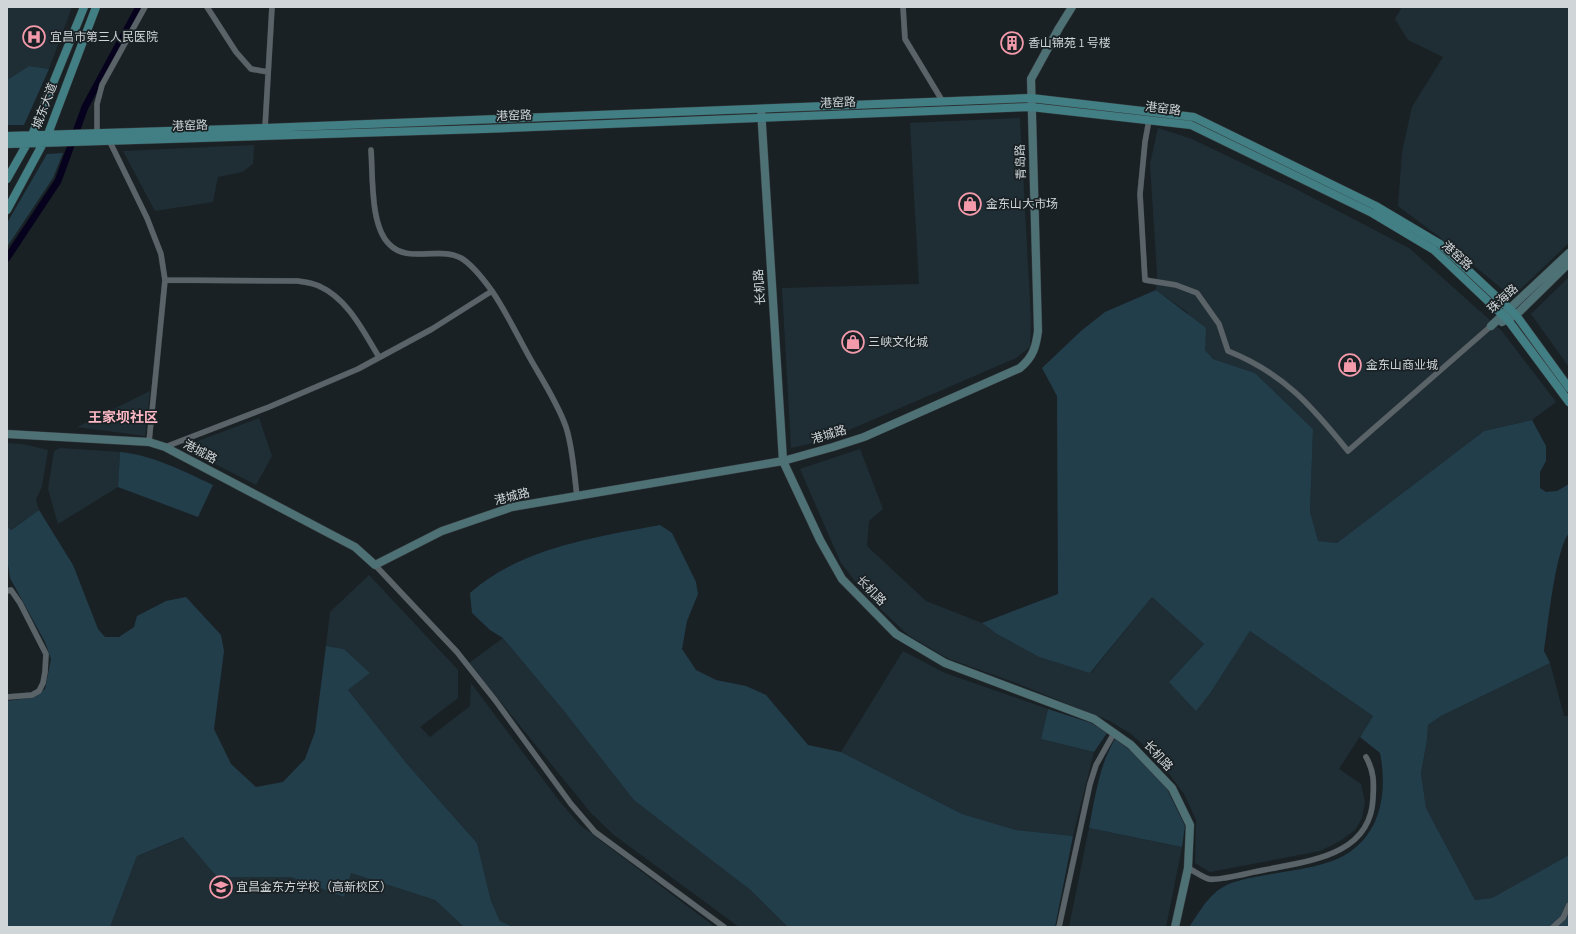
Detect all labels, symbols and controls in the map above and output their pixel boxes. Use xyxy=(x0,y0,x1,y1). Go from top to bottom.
hospital icon: 宜昌市第三人民医院 xyxy=(21,24,47,50)
place label: 宜昌市第三人民医院 xyxy=(50,29,158,46)
building icon: 香山锦苑 1 号楼 xyxy=(999,30,1025,56)
place label: 香山锦苑 1 号楼 xyxy=(1028,35,1111,52)
street label: 城东大道 xyxy=(28,81,62,131)
street label: 港窑路 xyxy=(820,94,856,112)
street label: 港窑路 xyxy=(1144,98,1182,120)
street label: 港窑路 xyxy=(496,107,532,125)
street label: 港窑路 xyxy=(172,117,208,135)
street label: 青岛路 xyxy=(1012,144,1030,180)
shop icon: 金东山大市场 xyxy=(957,191,983,217)
place label: 金东山大市场 xyxy=(986,196,1058,213)
street label: 港窑路 xyxy=(1438,238,1476,274)
street label: 长机路 xyxy=(750,268,770,306)
street label: 珠海路 xyxy=(1484,281,1522,317)
shop icon: 三峡文化城 xyxy=(840,329,866,355)
place label: 三峡文化城 xyxy=(868,334,928,351)
shop icon: 金东山商业城 xyxy=(1337,352,1363,378)
place label: 金东山商业城 xyxy=(1366,357,1438,374)
district label: 王家坝社区 xyxy=(88,408,158,428)
street label: 港城路 xyxy=(809,422,849,448)
street label: 港城路 xyxy=(180,436,220,468)
street label: 港城路 xyxy=(492,484,532,510)
street label: 长机路 xyxy=(852,572,890,610)
street label: 长机路 xyxy=(1140,737,1176,775)
school or university icon: 宜昌金东方学校（高新校区） xyxy=(208,874,234,900)
place label: 宜昌金东方学校（高新校区） xyxy=(236,879,392,896)

